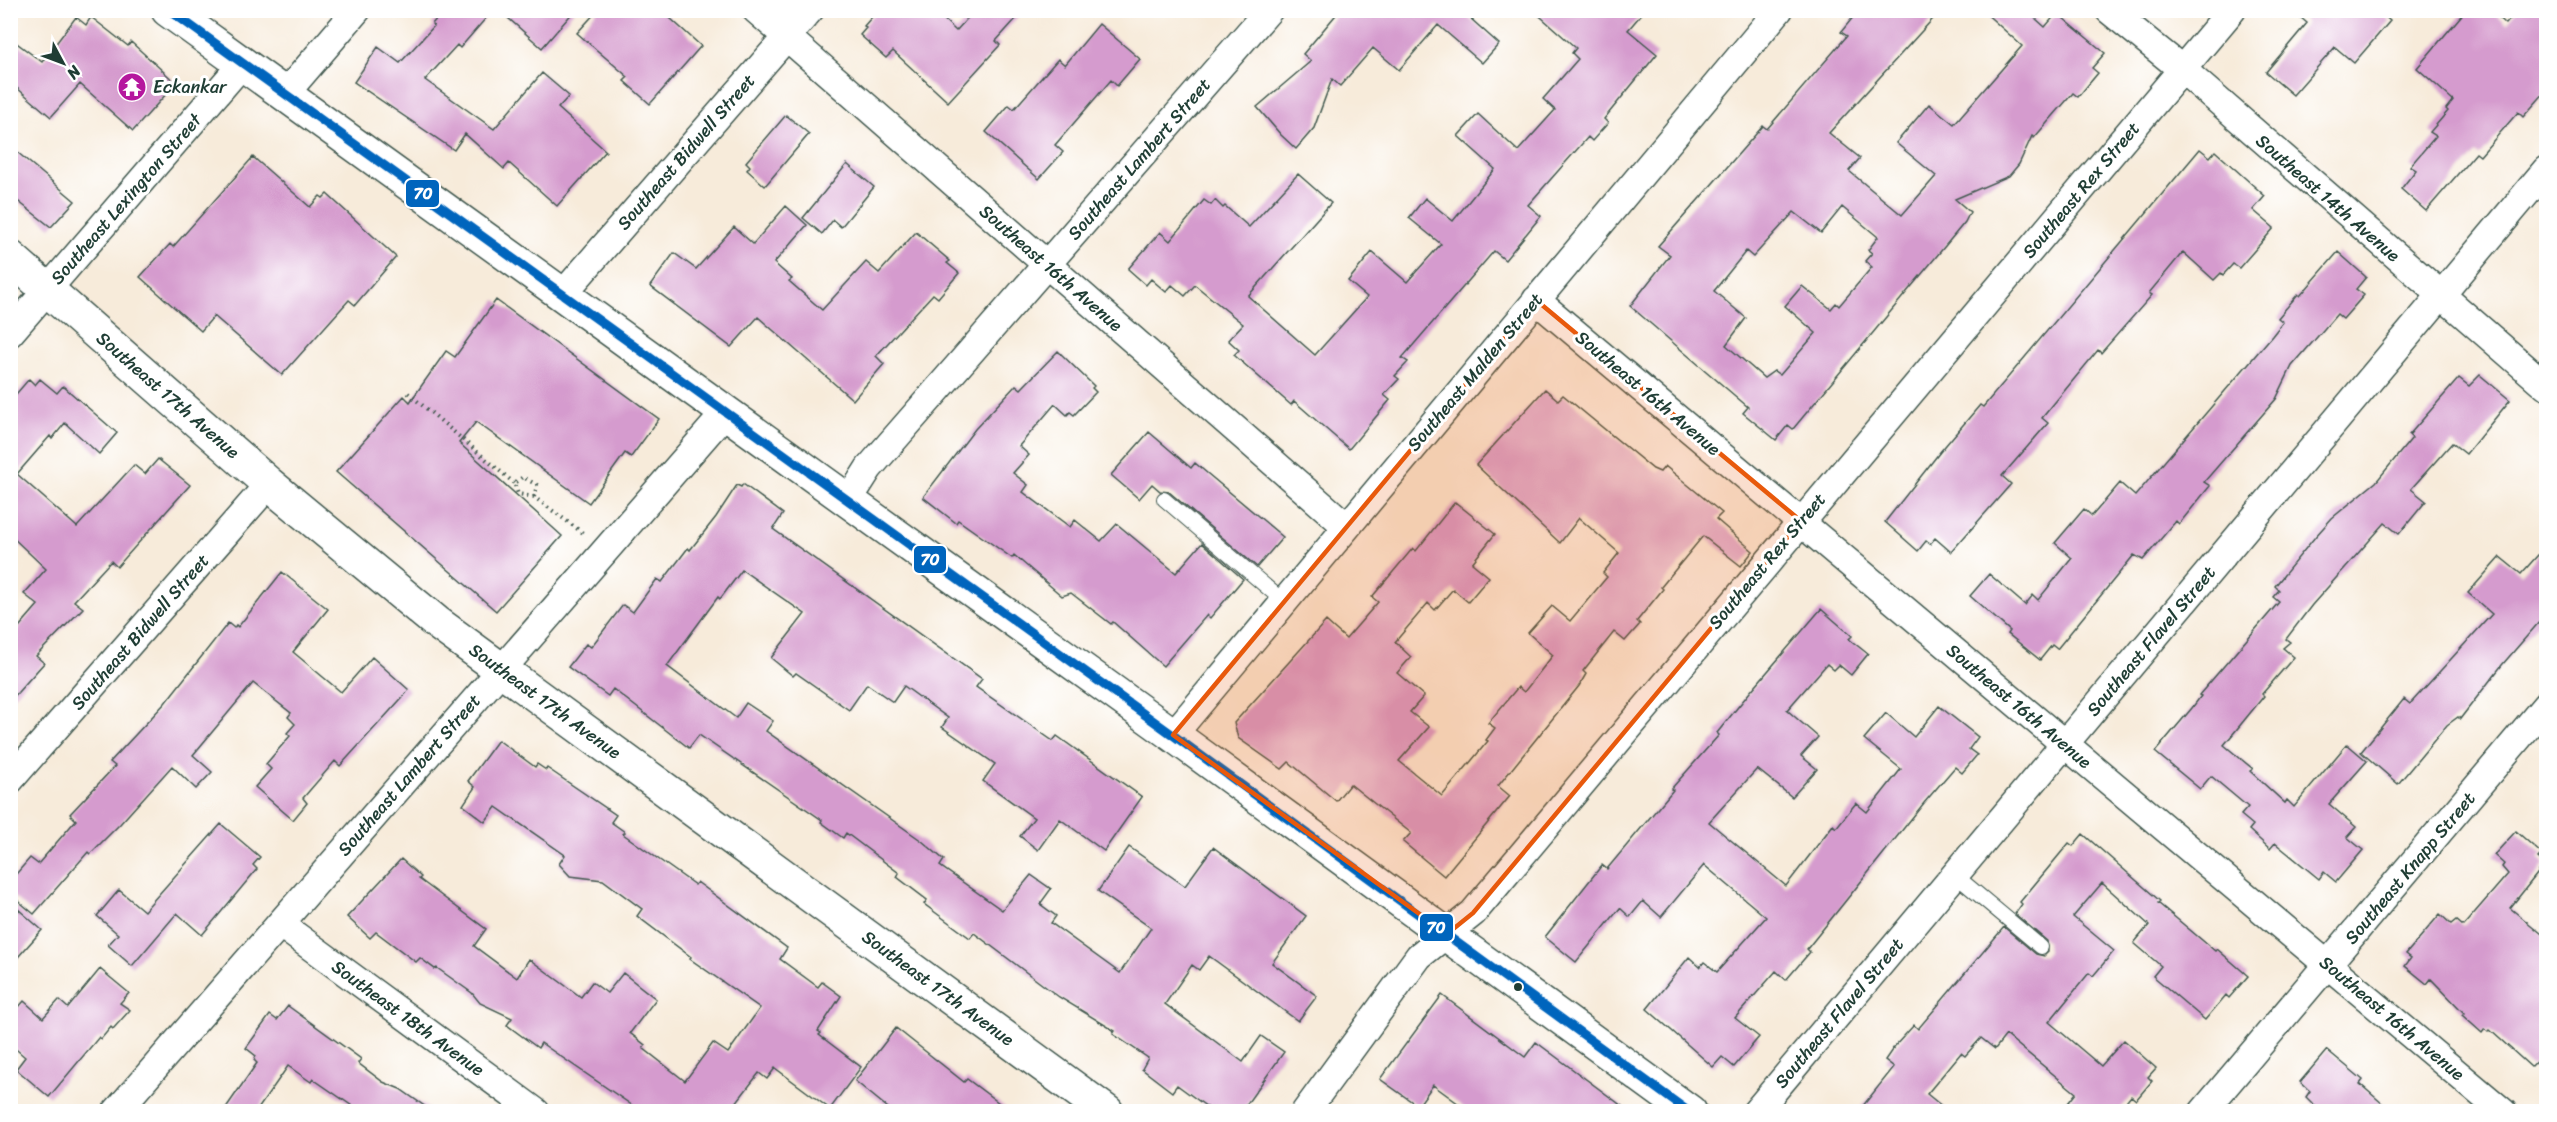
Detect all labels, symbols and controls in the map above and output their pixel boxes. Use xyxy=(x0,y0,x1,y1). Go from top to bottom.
north arrow xyxy=(33,33,93,93)
text: N xyxy=(59,58,89,87)
street label: Southeast Bidwell Street xyxy=(609,66,764,238)
street label: Southeast Lambert Street xyxy=(1059,70,1219,248)
temple icon: Eckankar xyxy=(116,71,148,103)
place label: Eckankar xyxy=(153,71,228,103)
street label: Southeast Lexington Street xyxy=(42,105,210,292)
street label: Southeast Rex Street xyxy=(2014,114,2148,266)
street label: Southeast 14th Avenue xyxy=(2248,126,2408,270)
line badge: 70 xyxy=(405,179,440,208)
text: 70 xyxy=(413,179,433,208)
street label: Southeast 16th Avenue xyxy=(972,196,1131,340)
street label: Southeast Malden Street xyxy=(1399,285,1551,459)
street label: Southeast 16th Avenue xyxy=(1568,322,1728,464)
street label: Southeast 17th Avenue xyxy=(89,323,248,467)
street label: Southeast Rex Street xyxy=(1700,485,1834,637)
line badge: 70 xyxy=(913,545,947,574)
text: 70 xyxy=(920,545,940,574)
street label: Southeast Bidwell Street xyxy=(63,546,218,718)
street label: Southeast Flavel Street xyxy=(2078,558,2224,724)
street label: Southeast 17th Avenue xyxy=(462,634,628,768)
street label: Southeast 16th Avenue xyxy=(1939,635,2099,777)
street label: Southeast Lambert Street xyxy=(329,686,489,864)
street label: Southeast Knapp Street xyxy=(2336,784,2484,952)
line badge: 70 xyxy=(1419,913,1454,942)
text: 70 xyxy=(1426,913,1446,942)
street label: Southeast 17th Avenue xyxy=(855,921,1021,1055)
street label: Southeast Flavel Street xyxy=(1766,930,1912,1096)
street label: Southeast 16th Avenue xyxy=(2312,947,2472,1089)
street label: Southeast 18th Avenue xyxy=(325,951,492,1085)
unlabelled marker xyxy=(1512,981,1524,993)

